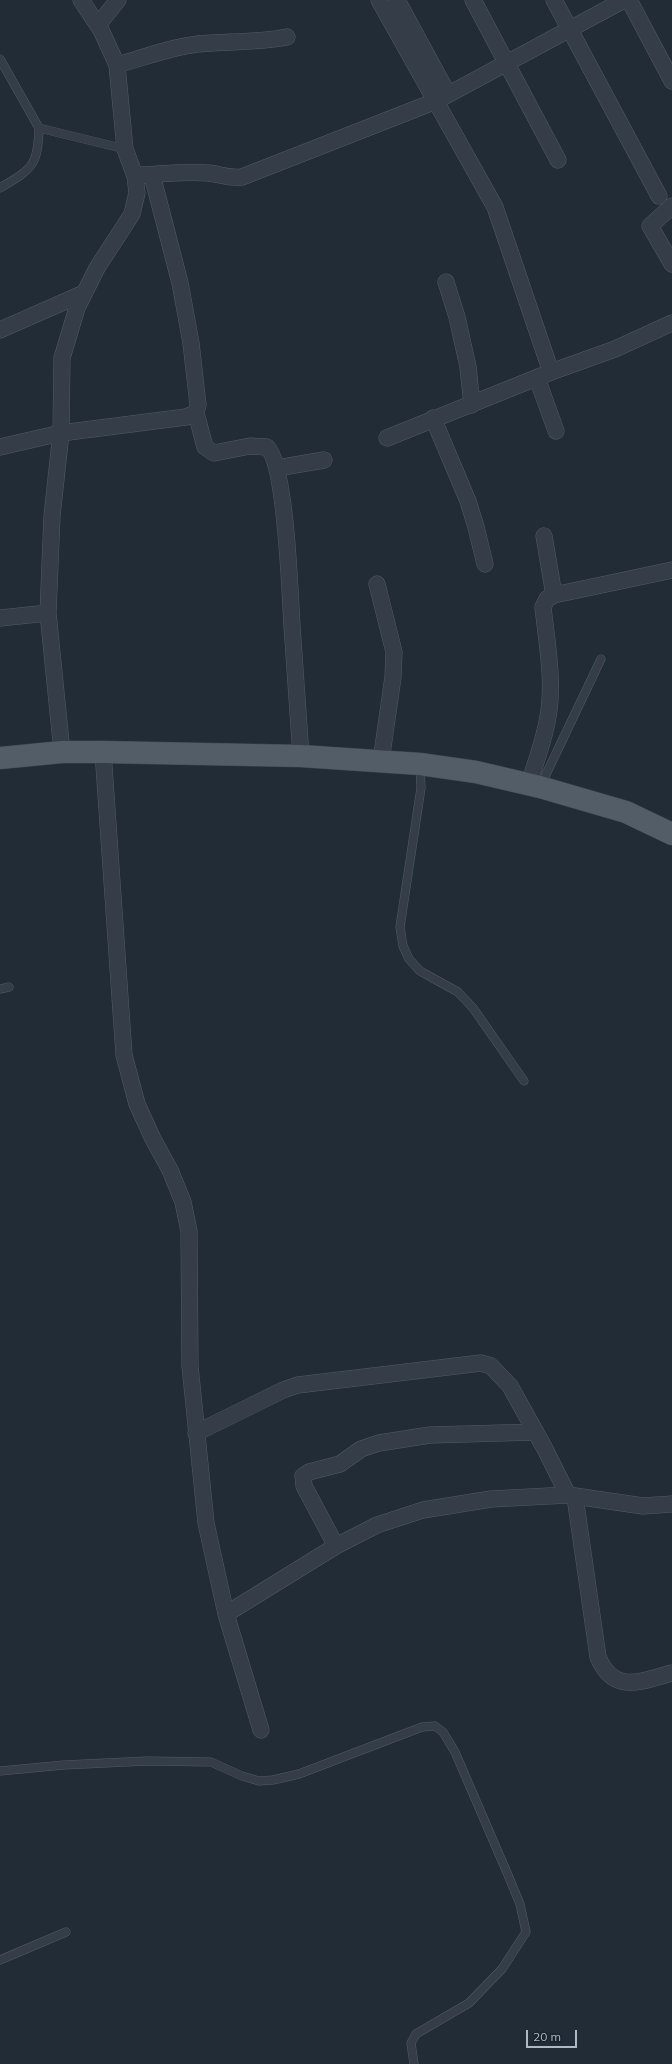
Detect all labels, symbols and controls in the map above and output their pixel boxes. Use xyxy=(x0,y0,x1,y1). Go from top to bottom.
scale bar xyxy=(528,2022,579,2048)
text: 20 m xyxy=(533,2029,561,2044)

